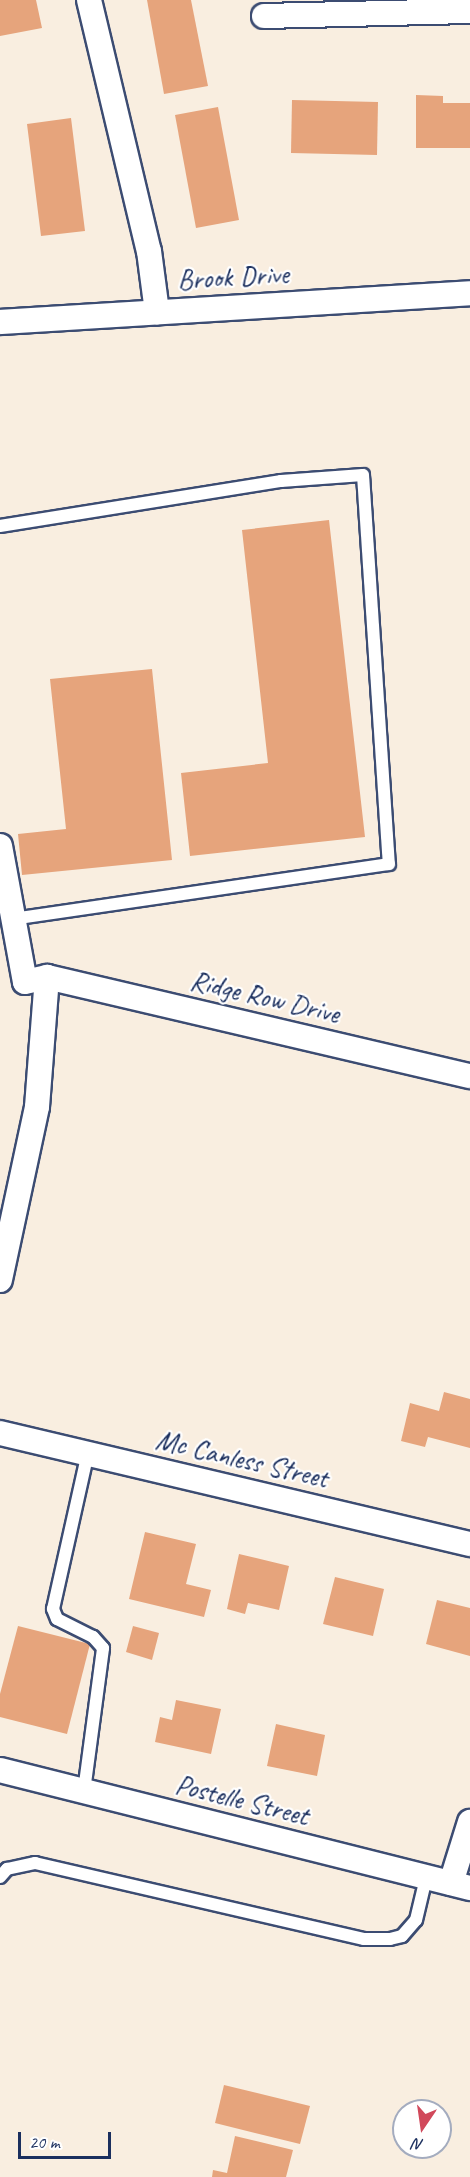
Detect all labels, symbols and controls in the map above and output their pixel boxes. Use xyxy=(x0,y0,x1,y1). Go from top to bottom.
street label: Brook Drive xyxy=(176,257,290,297)
street label: Ridge Row Drive xyxy=(187,963,343,1031)
street label: Mc Canless Street xyxy=(153,1423,331,1495)
street label: Postelle Street xyxy=(172,1767,312,1833)
north arrow xyxy=(392,2099,452,2159)
scale bar xyxy=(21,2120,114,2158)
text: 20 m xyxy=(29,2131,60,2153)
text: N xyxy=(411,2134,425,2155)

